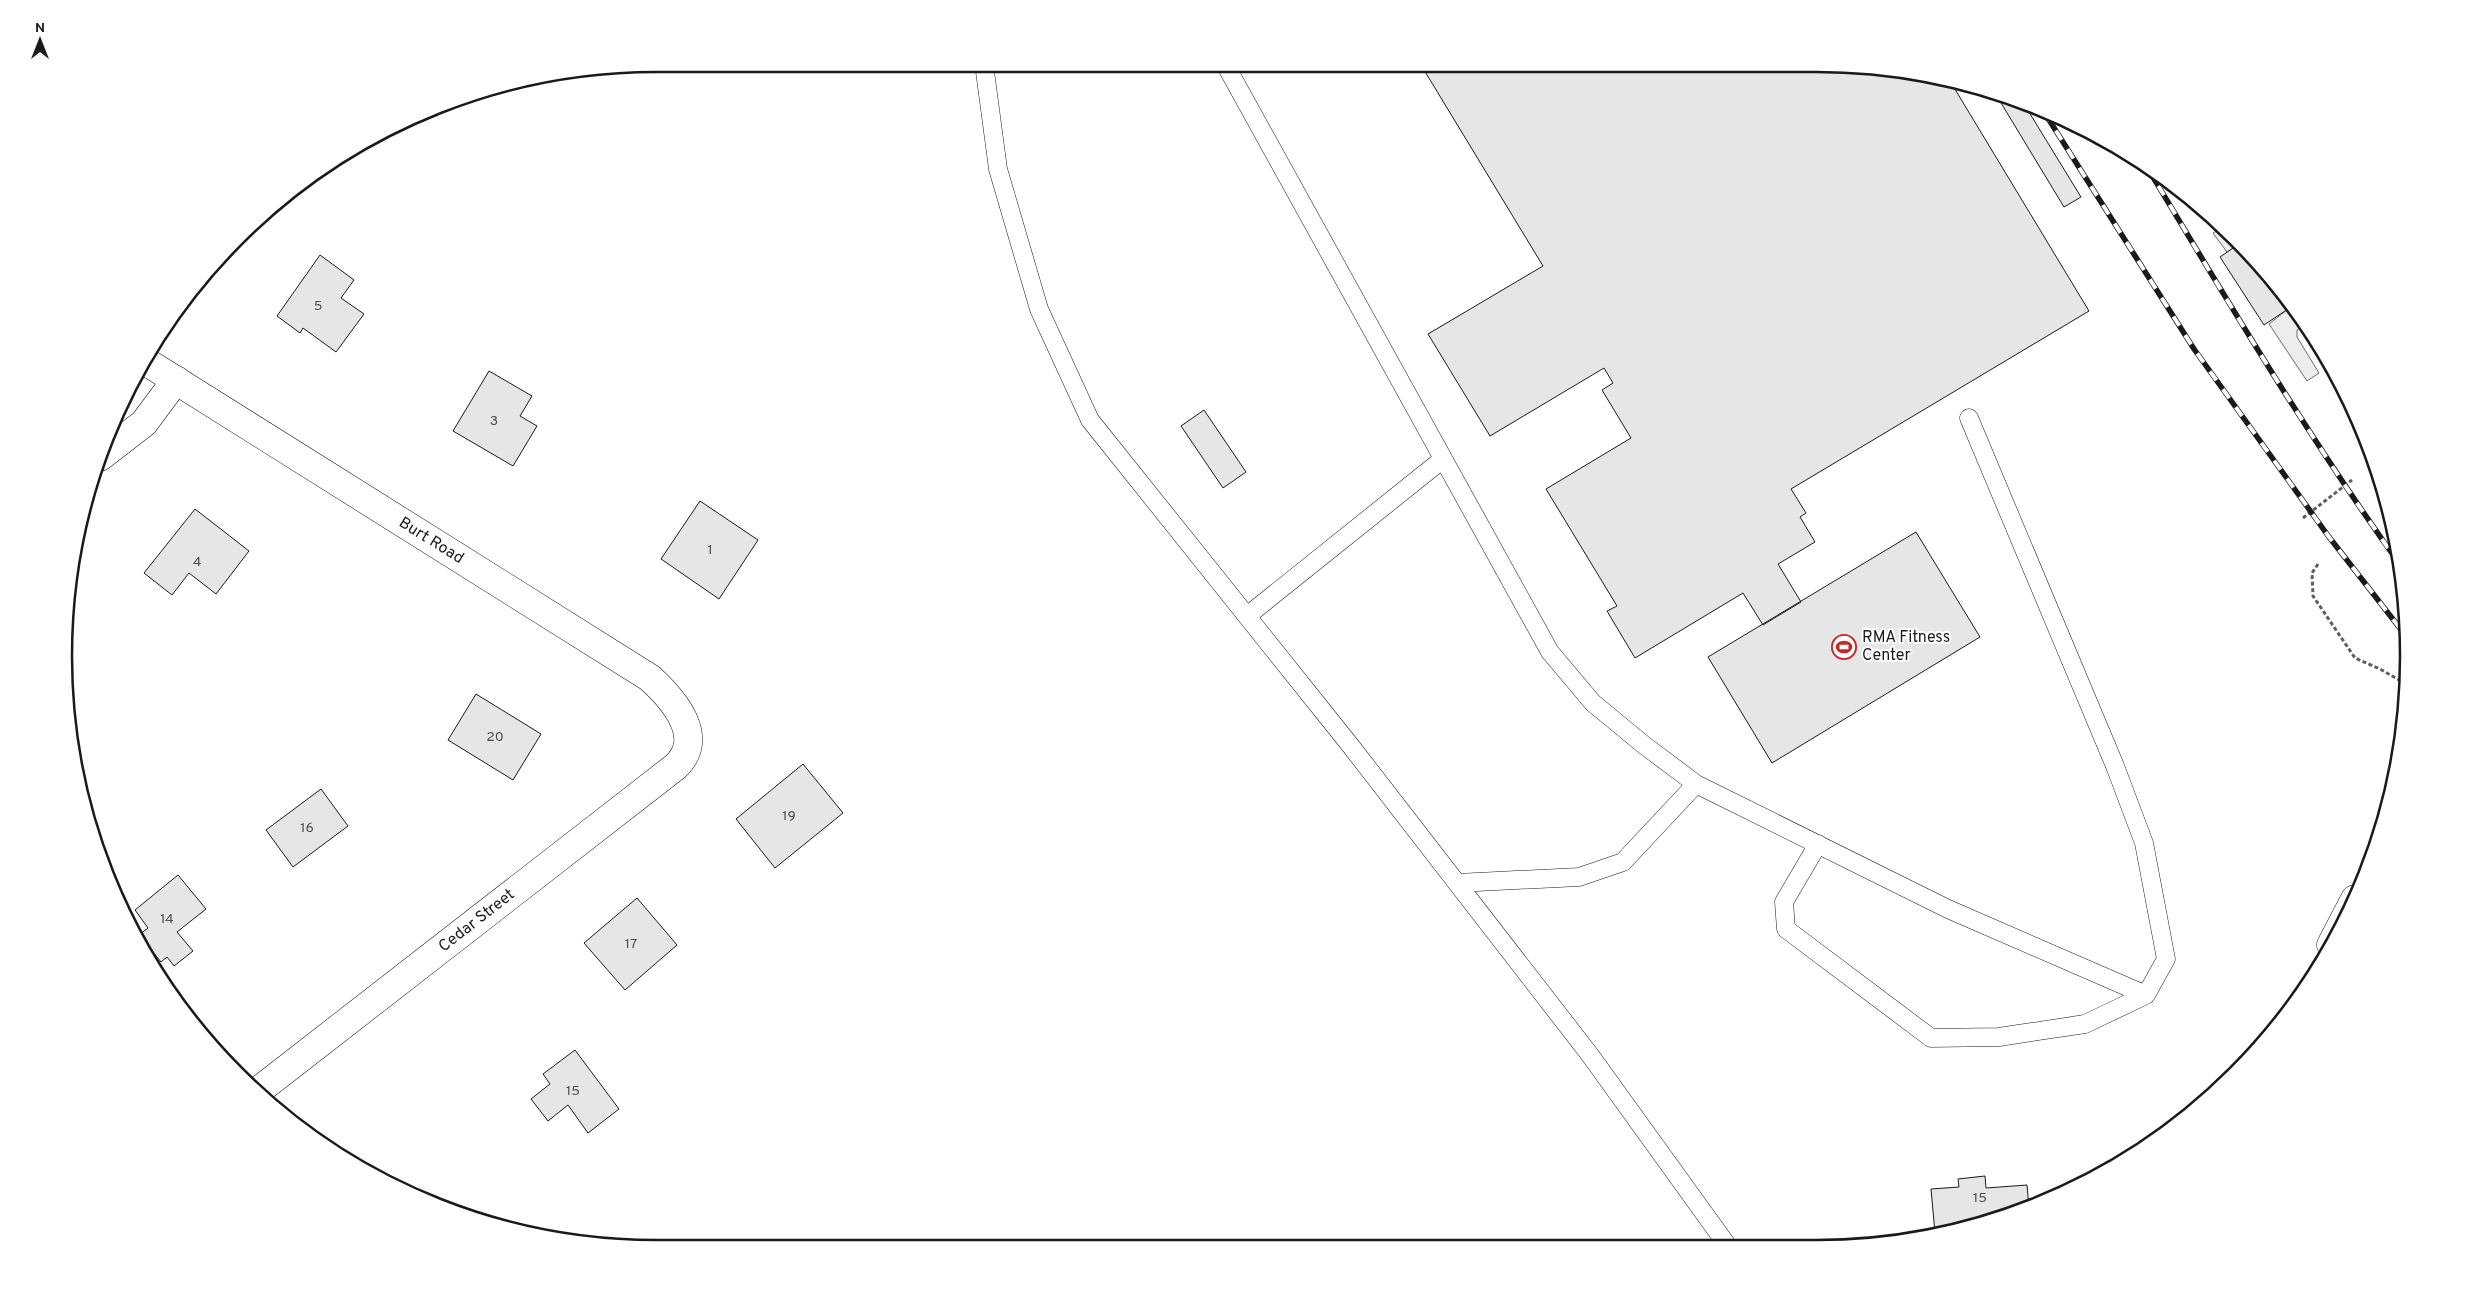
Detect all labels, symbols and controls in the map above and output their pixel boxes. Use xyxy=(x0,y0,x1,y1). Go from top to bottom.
north arrow xyxy=(15,15,65,65)
text: N xyxy=(35,20,45,37)
house number: 5 xyxy=(314,298,322,315)
house number: 3 xyxy=(490,413,498,430)
street label: Burt Road xyxy=(395,513,467,569)
house number: 1 xyxy=(707,542,713,559)
house number: 4 xyxy=(193,554,201,571)
place label: RMA Fitness Center xyxy=(1862,628,1950,666)
sports icon: RMA Fitness Center xyxy=(1831,634,1857,660)
house number: 20 xyxy=(486,729,504,746)
house number: 19 xyxy=(782,808,796,825)
house number: 16 xyxy=(300,820,314,837)
street label: Cedar Street xyxy=(435,885,519,957)
house number: 14 xyxy=(160,911,174,928)
house number: 17 xyxy=(625,936,637,953)
house number: 15 xyxy=(566,1083,580,1100)
house number: 15 xyxy=(1973,1190,1987,1207)

